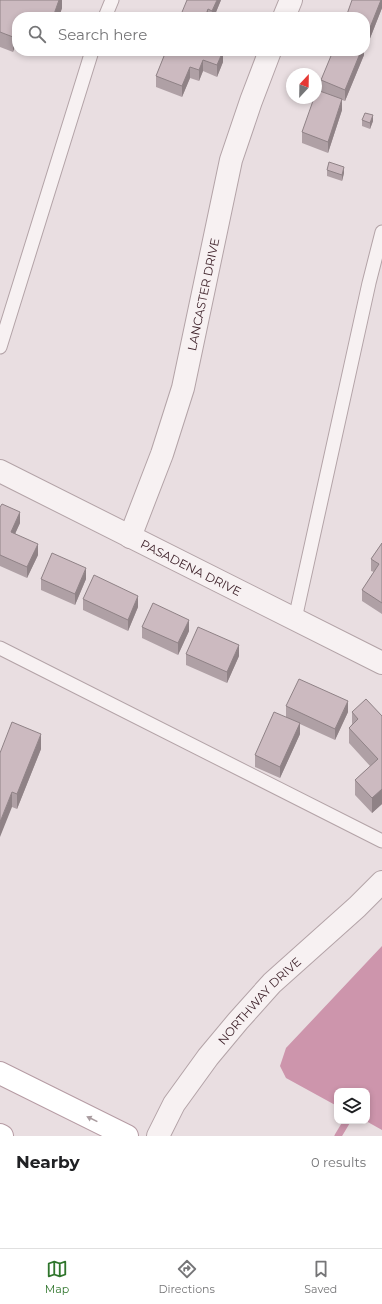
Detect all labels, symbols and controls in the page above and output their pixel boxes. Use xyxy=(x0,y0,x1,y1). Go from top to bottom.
search box xyxy=(12,12,370,56)
icon: search xyxy=(26,23,48,45)
text: Search here xyxy=(58,25,147,44)
north arrow xyxy=(286,68,322,104)
street label: LANCASTER DRIVE xyxy=(184,237,222,352)
street label: PASADENA DRIVE xyxy=(138,536,244,599)
street label: NORTHWAY DRIVE xyxy=(214,954,304,1047)
map controls xyxy=(334,1088,370,1124)
button: layers xyxy=(334,1088,370,1124)
one-way arrow xyxy=(87,1116,98,1122)
text: Nearby xyxy=(16,1152,80,1172)
text: 0 results xyxy=(311,1154,366,1170)
tab: Map xyxy=(45,1258,69,1296)
tab: Directions xyxy=(159,1258,215,1296)
tab: Saved xyxy=(304,1258,337,1296)

